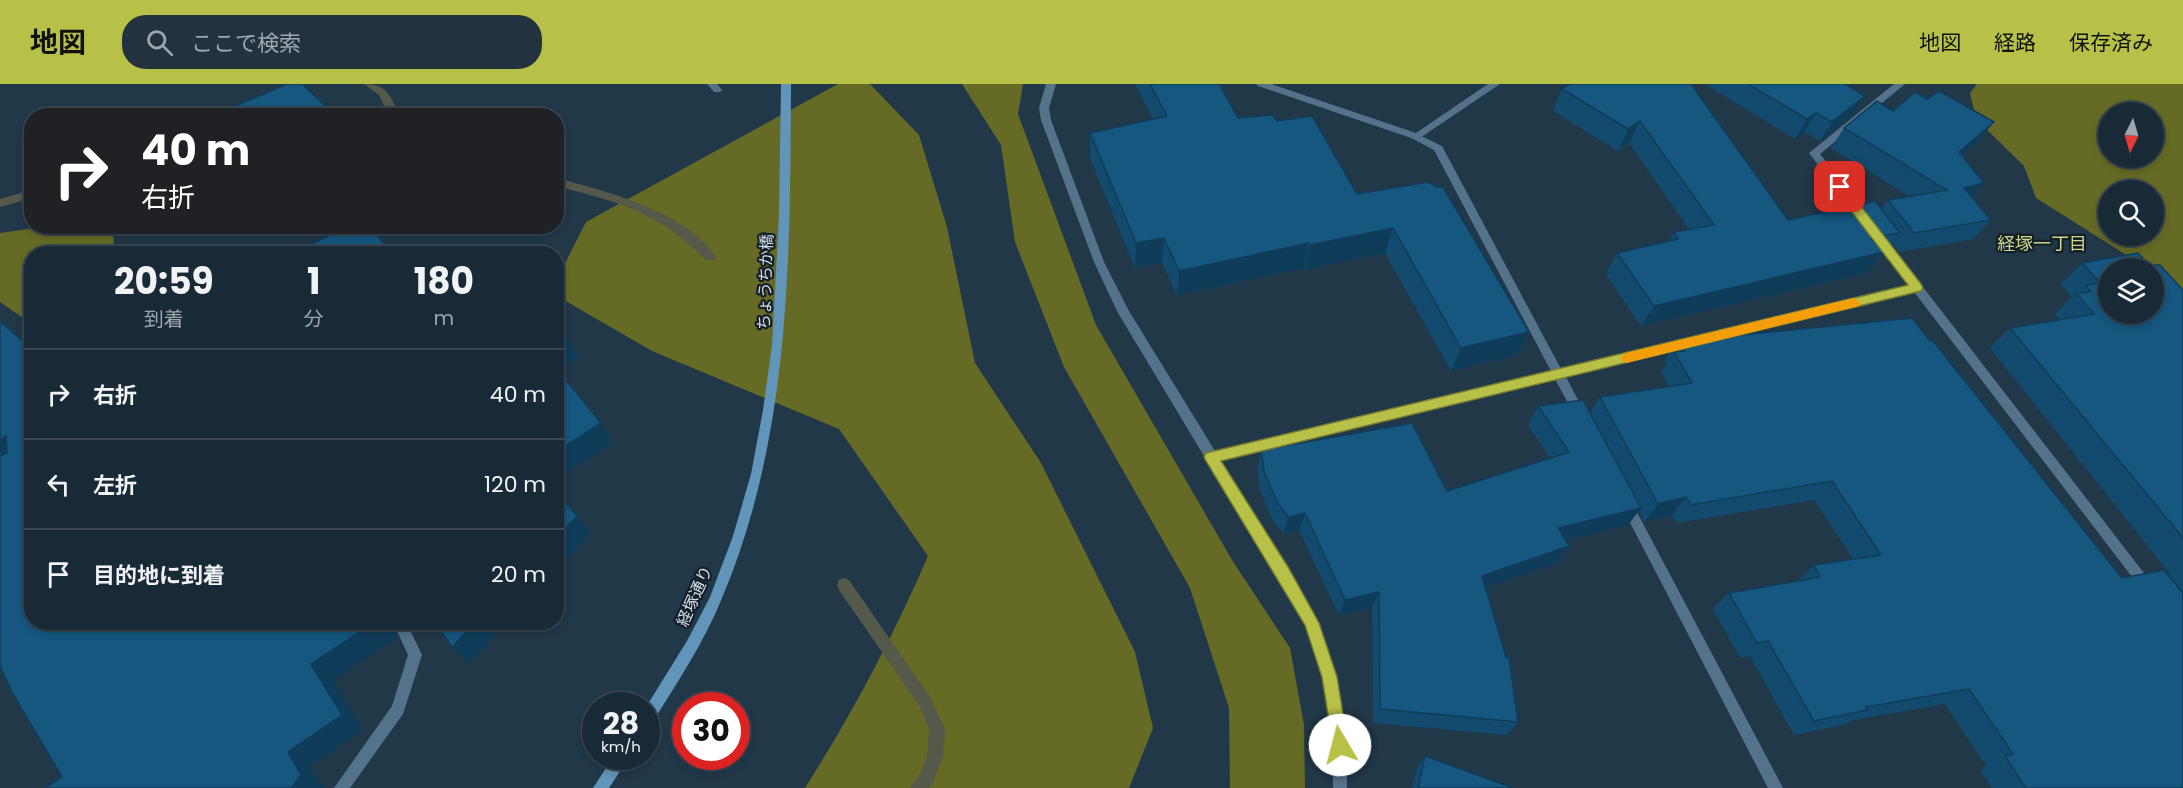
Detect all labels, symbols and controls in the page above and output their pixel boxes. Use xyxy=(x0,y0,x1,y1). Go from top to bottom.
search box xyxy=(122,15,542,69)
text: 地図 xyxy=(30,23,86,62)
icon: search xyxy=(143,26,176,59)
text: ここで検索 xyxy=(191,28,301,59)
text: 地図 xyxy=(1919,28,1961,57)
text: 経路 xyxy=(1994,28,2036,57)
text: 保存済み xyxy=(2069,28,2153,57)
north arrow xyxy=(2098,102,2164,168)
map controls xyxy=(2098,102,2164,324)
text: 40 m xyxy=(141,121,250,180)
icon: right xyxy=(42,132,120,210)
pin xyxy=(1814,161,1865,212)
icon: arrive xyxy=(1823,170,1856,203)
text: 右折 xyxy=(141,179,195,216)
button: search xyxy=(2098,180,2164,246)
district label: 経塚一丁目 xyxy=(1997,231,2087,256)
street label: ちょうちか橋 xyxy=(752,234,779,330)
text: 20:59 xyxy=(114,256,214,307)
text: 1 xyxy=(307,256,320,307)
text: 180 xyxy=(414,256,474,307)
button: layers xyxy=(2098,258,2164,324)
text: m xyxy=(434,304,454,332)
text: 到着 xyxy=(144,305,184,333)
text: 分 xyxy=(304,305,324,333)
icon: right xyxy=(42,378,75,411)
text: 40 m xyxy=(490,379,546,410)
text: 右折 xyxy=(93,380,137,411)
icon: left xyxy=(42,468,75,501)
text: 120 m xyxy=(484,469,546,500)
text: 左折 xyxy=(93,470,137,501)
icon: arrive xyxy=(42,558,75,591)
text: 20 m xyxy=(491,559,546,590)
text: 目的地に到着 xyxy=(93,560,225,591)
street label: 経塚通り xyxy=(671,562,718,630)
speed limit sign: 30 xyxy=(672,692,750,770)
text: 28 xyxy=(603,702,639,745)
position arrow xyxy=(1308,713,1372,777)
text: km/h xyxy=(601,736,641,757)

